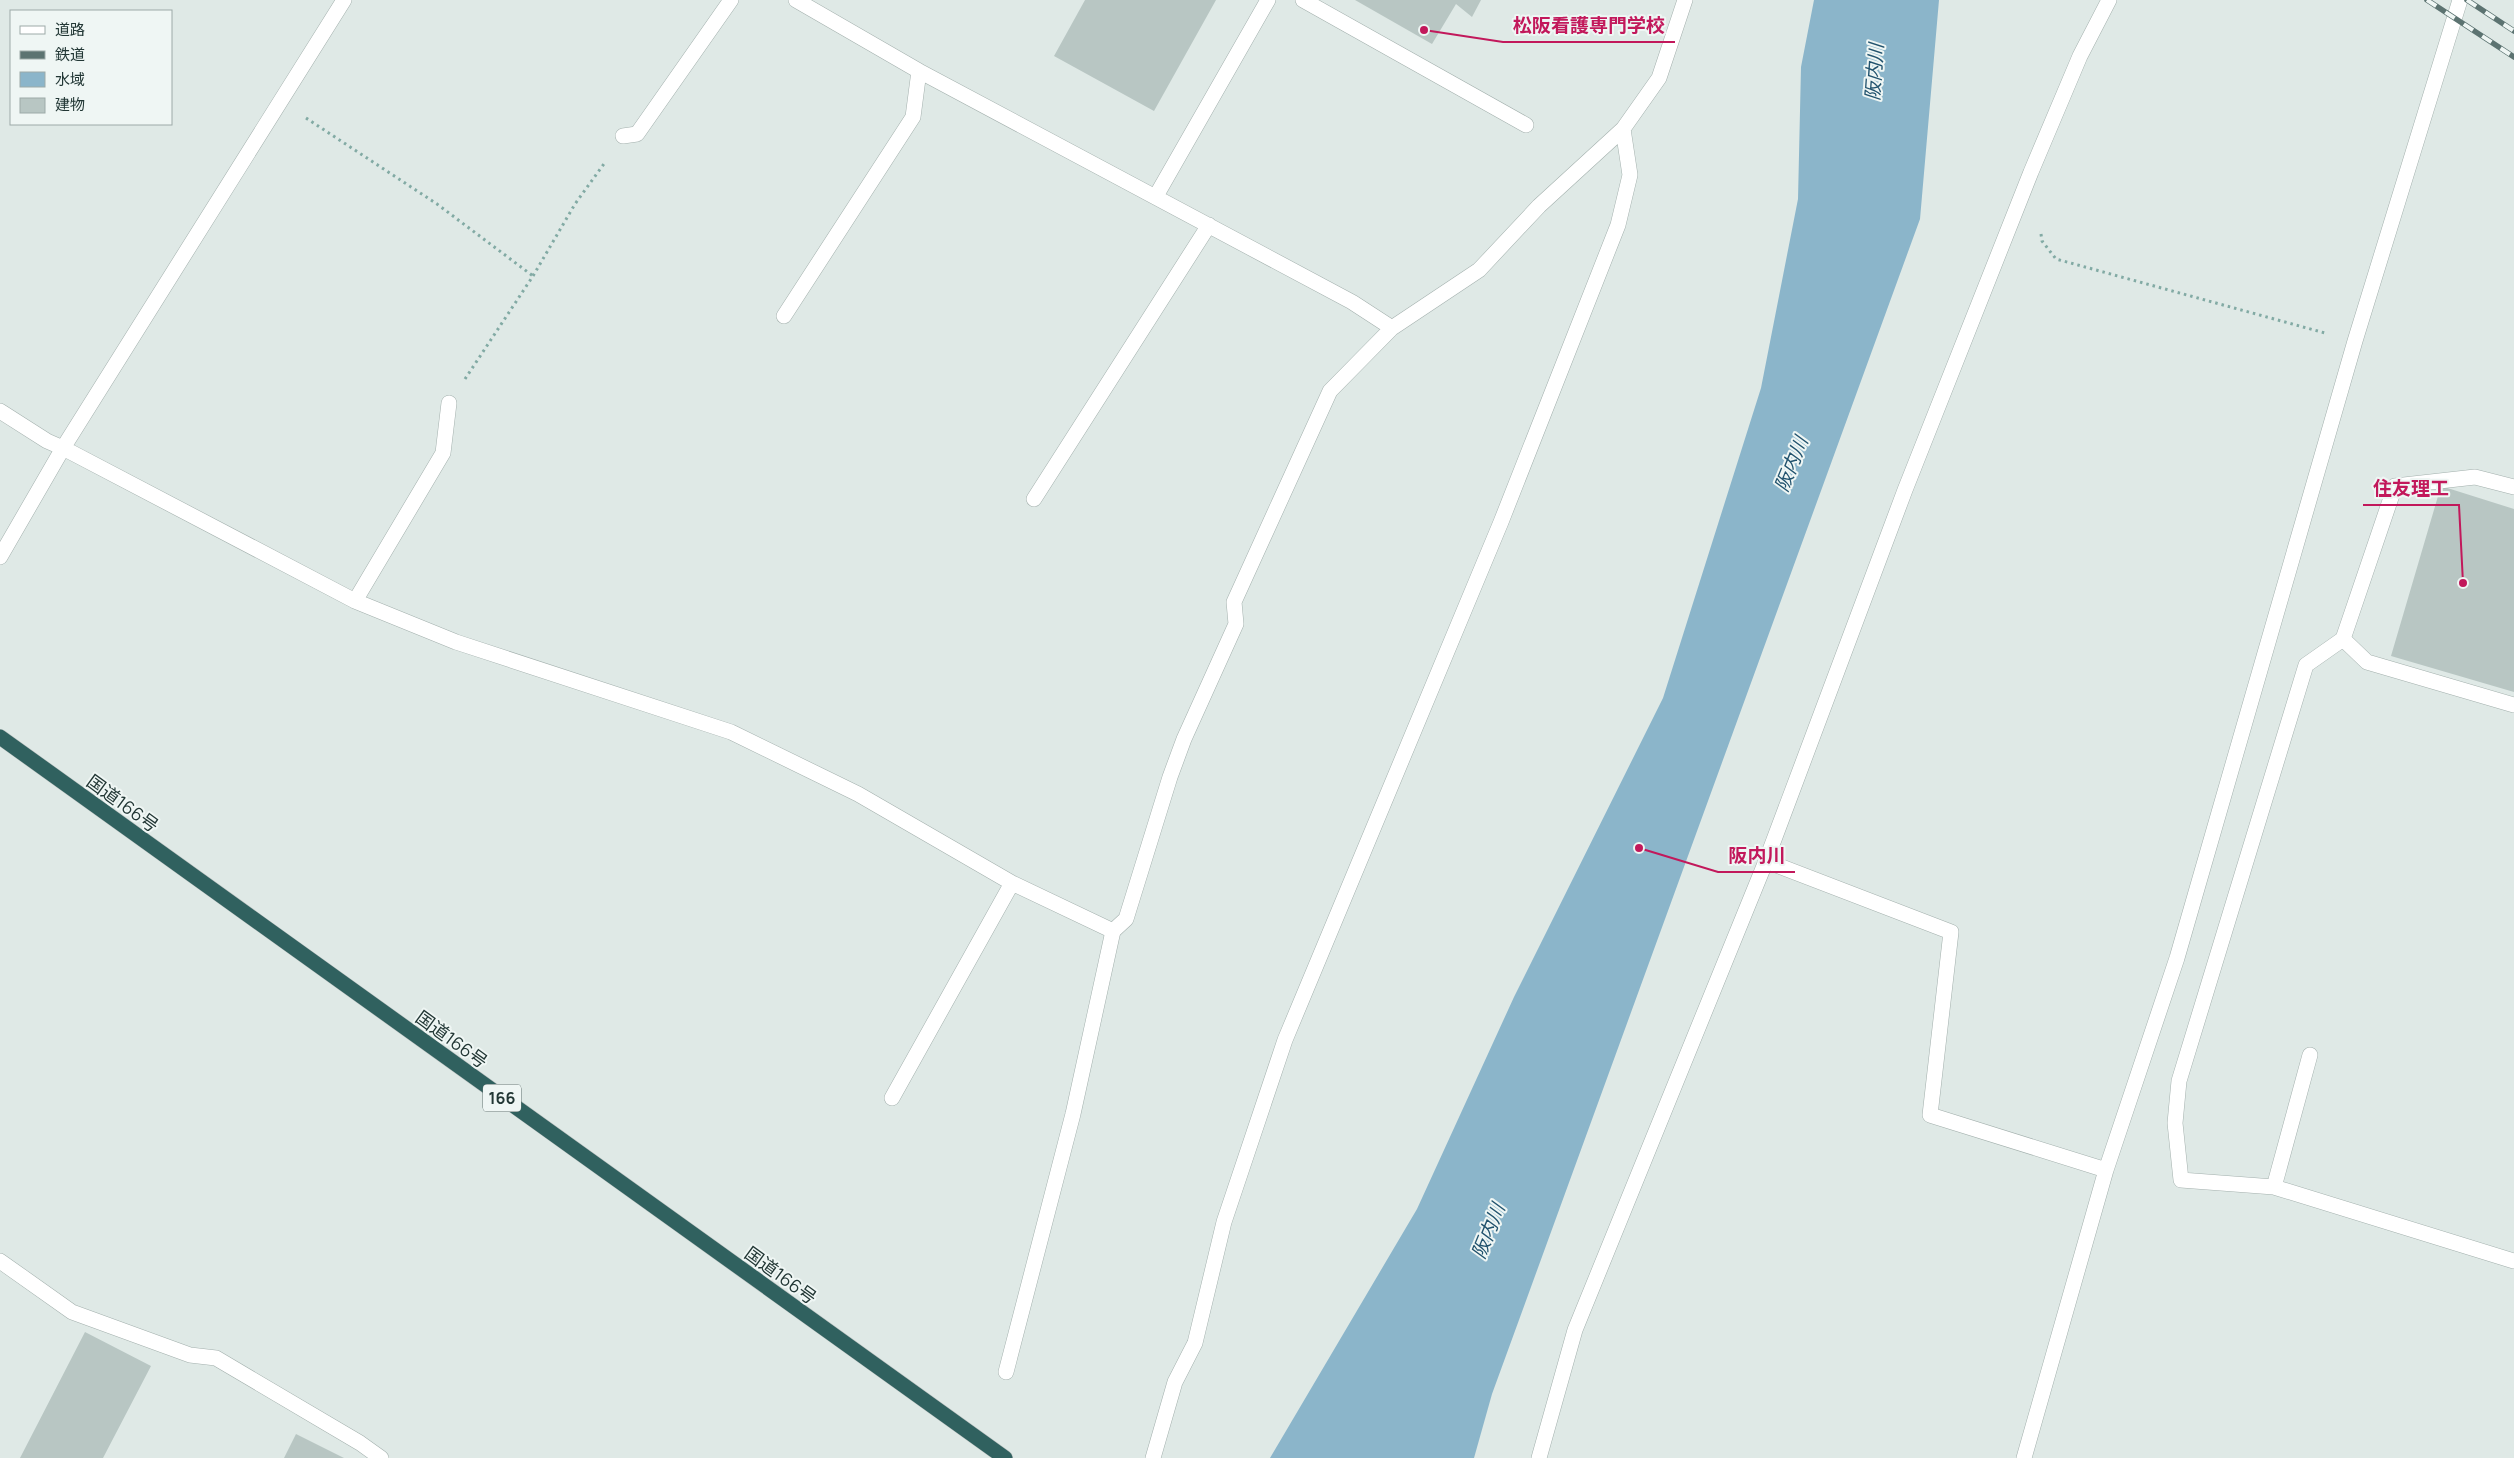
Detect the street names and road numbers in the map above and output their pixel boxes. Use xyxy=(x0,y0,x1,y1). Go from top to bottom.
street label: 国道166号 xyxy=(82,769,164,837)
street label: 国道166号 xyxy=(411,1005,493,1073)
road number: 166 xyxy=(483,1084,521,1112)
street label: 国道166号 xyxy=(740,1241,822,1309)

